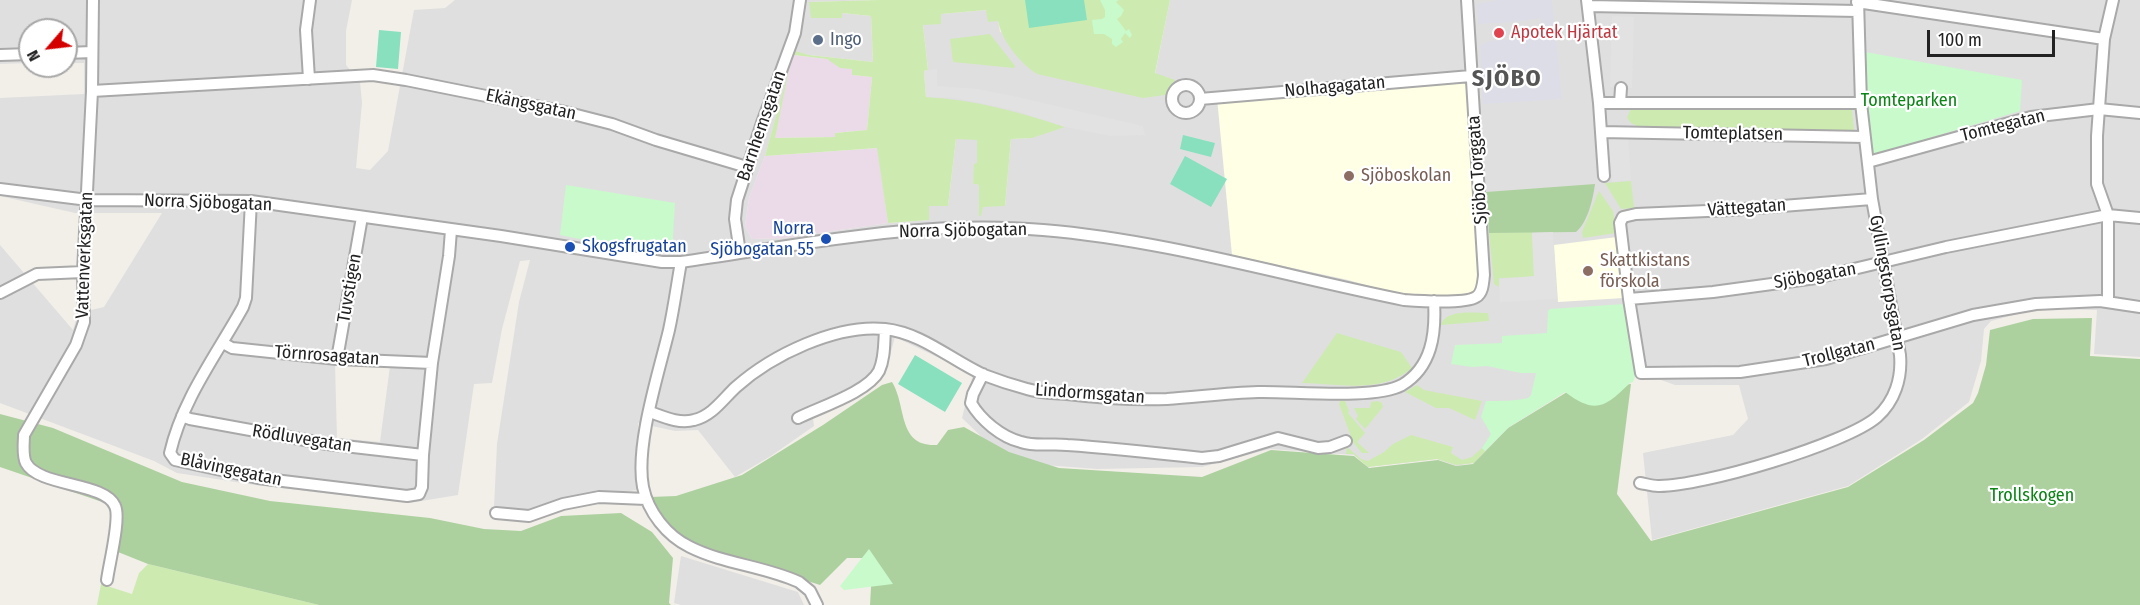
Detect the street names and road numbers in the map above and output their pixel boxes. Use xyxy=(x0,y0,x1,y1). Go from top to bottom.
street label: Barnhemsgatan xyxy=(733,68,791,184)
street label: Nolhagagatan xyxy=(1284,72,1386,102)
street label: Ekängsgatan xyxy=(484,85,578,125)
street label: Tomtegatan xyxy=(1959,105,2047,147)
street label: Sjöbo Torggata xyxy=(1463,115,1493,225)
street label: Tomteplatsen xyxy=(1683,122,1783,146)
street label: Norra Sjöbogatan xyxy=(143,190,273,216)
street label: Vattenverksgatan xyxy=(72,191,98,319)
street label: Vättegatan xyxy=(1707,194,1787,222)
street label: Gyllingstorpsgatan xyxy=(1864,213,1910,353)
street label: Norra Sjöbogatan xyxy=(899,219,1027,243)
street label: Tuvstigen xyxy=(333,252,367,324)
street label: Sjöbogatan xyxy=(1772,258,1858,294)
street label: Trollgatan xyxy=(1801,334,1877,372)
street label: Törnrosagatan xyxy=(274,342,380,370)
street label: Lindormsgatan xyxy=(1034,379,1146,409)
street label: Rödluvegatan xyxy=(251,420,353,458)
street label: Blåvingegatan xyxy=(178,449,284,491)

